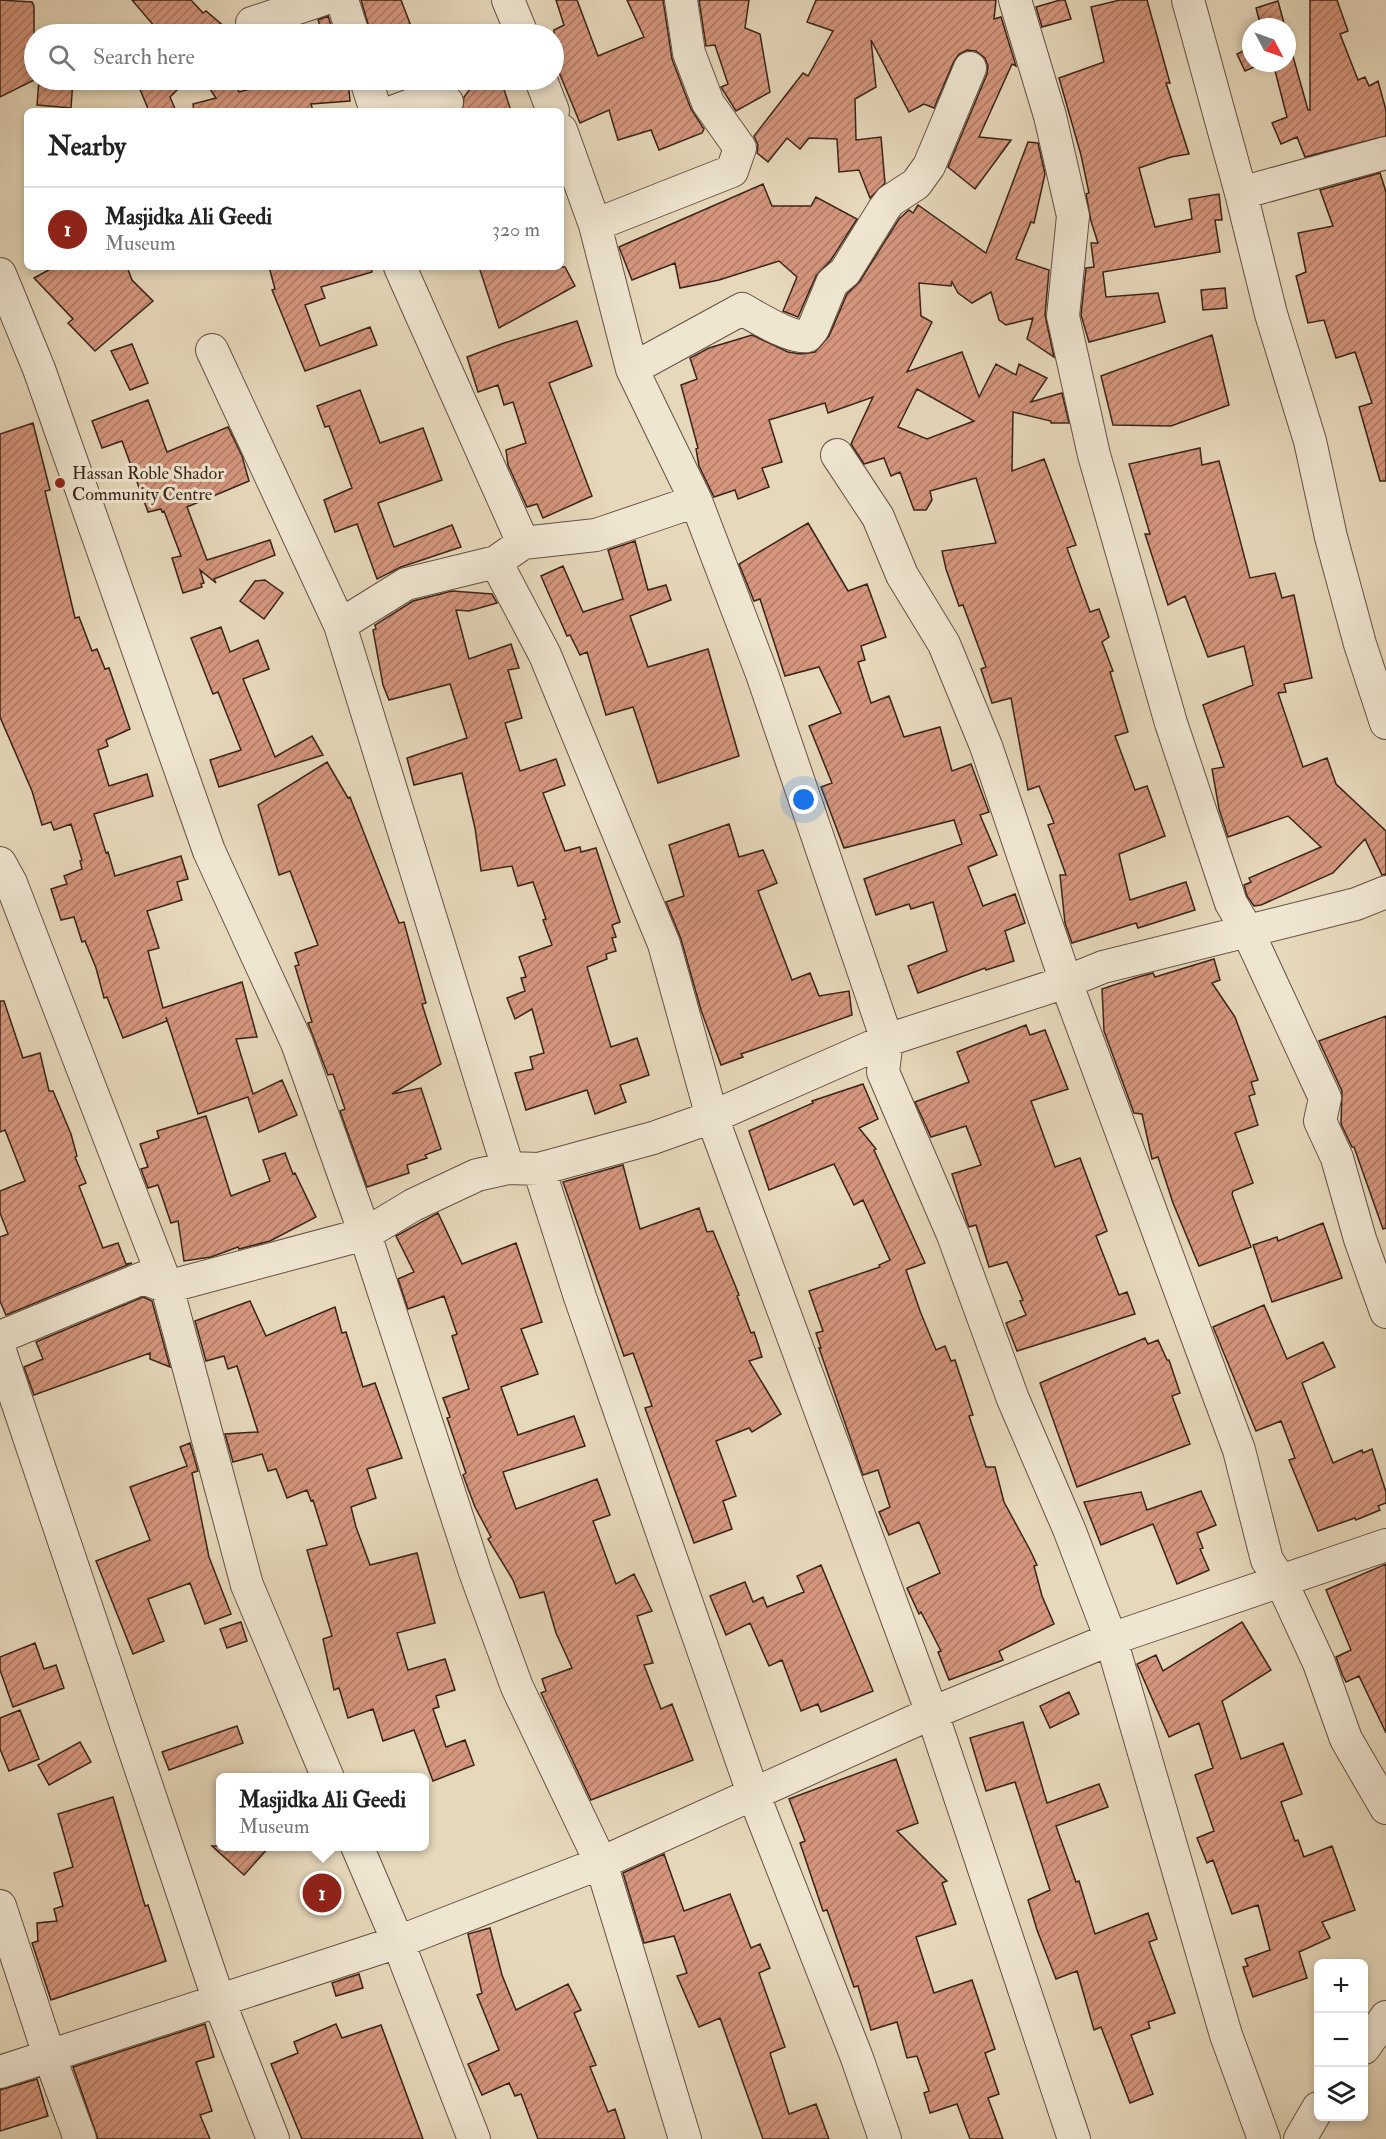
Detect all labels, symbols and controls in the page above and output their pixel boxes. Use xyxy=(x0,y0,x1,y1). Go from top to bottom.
north arrow xyxy=(1242,18,1296,72)
search box xyxy=(24,24,564,90)
icon: search xyxy=(45,41,78,74)
text: Search here xyxy=(93,43,195,71)
text: Nearby xyxy=(48,131,126,163)
text: Masjidka Ali Geedi xyxy=(105,203,272,231)
text: 1 xyxy=(64,217,71,242)
text: 320 m xyxy=(492,217,540,242)
text: Museum xyxy=(105,231,175,256)
place label: Hassan Roble Shador Community Centre xyxy=(72,462,224,506)
marker: Hassan Roble Shador Community Centre xyxy=(53,476,67,490)
your location xyxy=(789,785,818,814)
popup xyxy=(216,1773,429,1851)
text: Masjidka Ali Geedi xyxy=(239,1786,406,1814)
text: Museum xyxy=(239,1814,309,1839)
pin: 1 xyxy=(302,1870,342,1916)
map controls xyxy=(1314,1959,1368,2121)
button: + xyxy=(1314,1959,1368,2013)
button: − xyxy=(1314,2013,1368,2067)
button: layers xyxy=(1314,2067,1368,2121)

